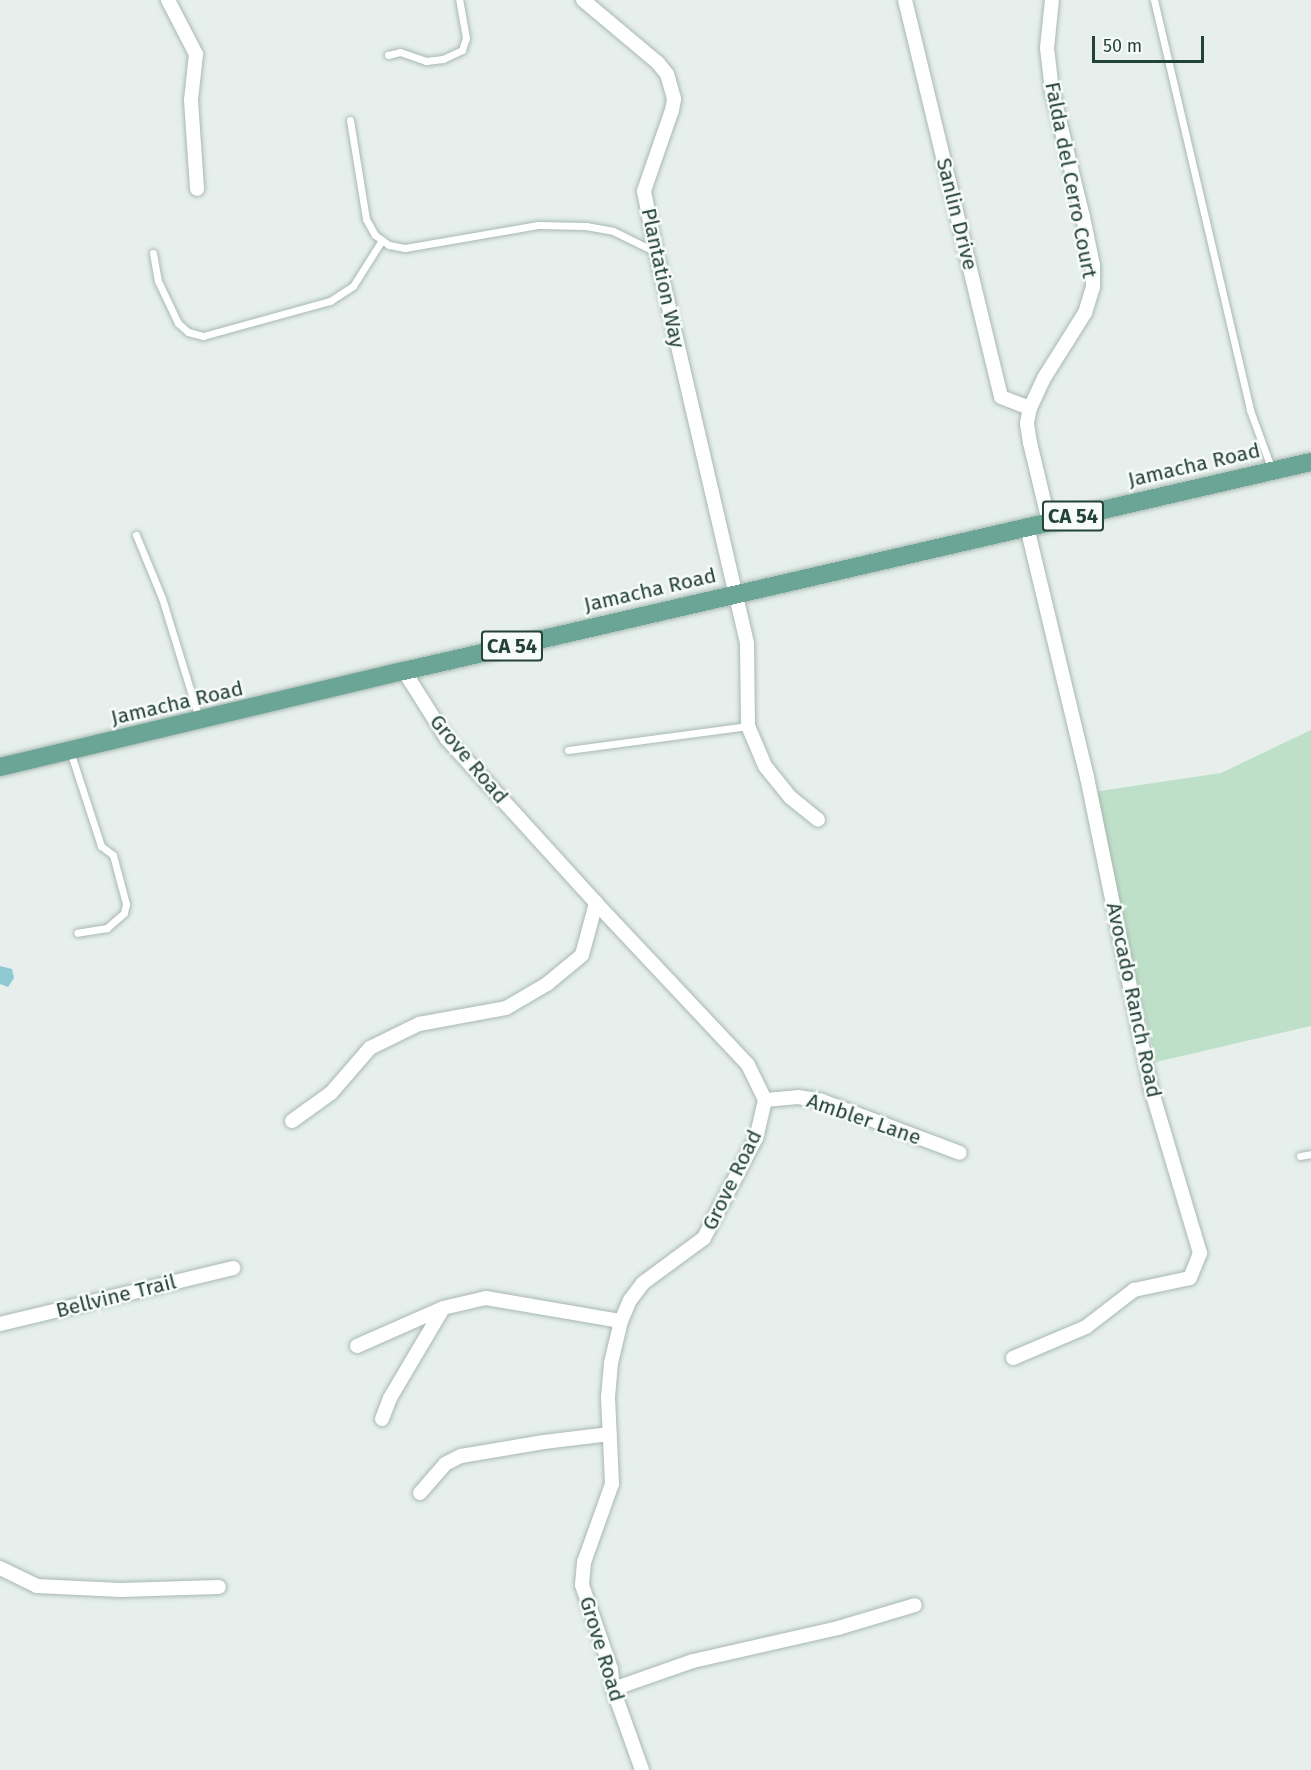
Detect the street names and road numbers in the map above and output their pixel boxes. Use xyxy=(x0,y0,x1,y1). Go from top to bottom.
street label: Falda del Cerro Court xyxy=(1040,80,1102,280)
street label: Sanlin Drive xyxy=(931,155,983,273)
street label: Plantation Way xyxy=(636,206,690,350)
street label: Jamacha Road xyxy=(1125,438,1263,492)
road number: CA 54 xyxy=(1042,499,1104,533)
street label: Jamacha Road xyxy=(581,563,719,617)
road number: CA 54 xyxy=(480,629,544,663)
street label: Jamacha Road xyxy=(108,676,246,730)
street label: Grove Road xyxy=(424,709,514,809)
street label: Avocado Ranch Road xyxy=(1101,900,1167,1100)
street label: Ambler Lane xyxy=(804,1088,924,1150)
street label: Grove Road xyxy=(697,1126,767,1234)
street label: Bellvine Trail xyxy=(53,1269,179,1323)
street label: Grove Road xyxy=(574,1593,630,1705)

